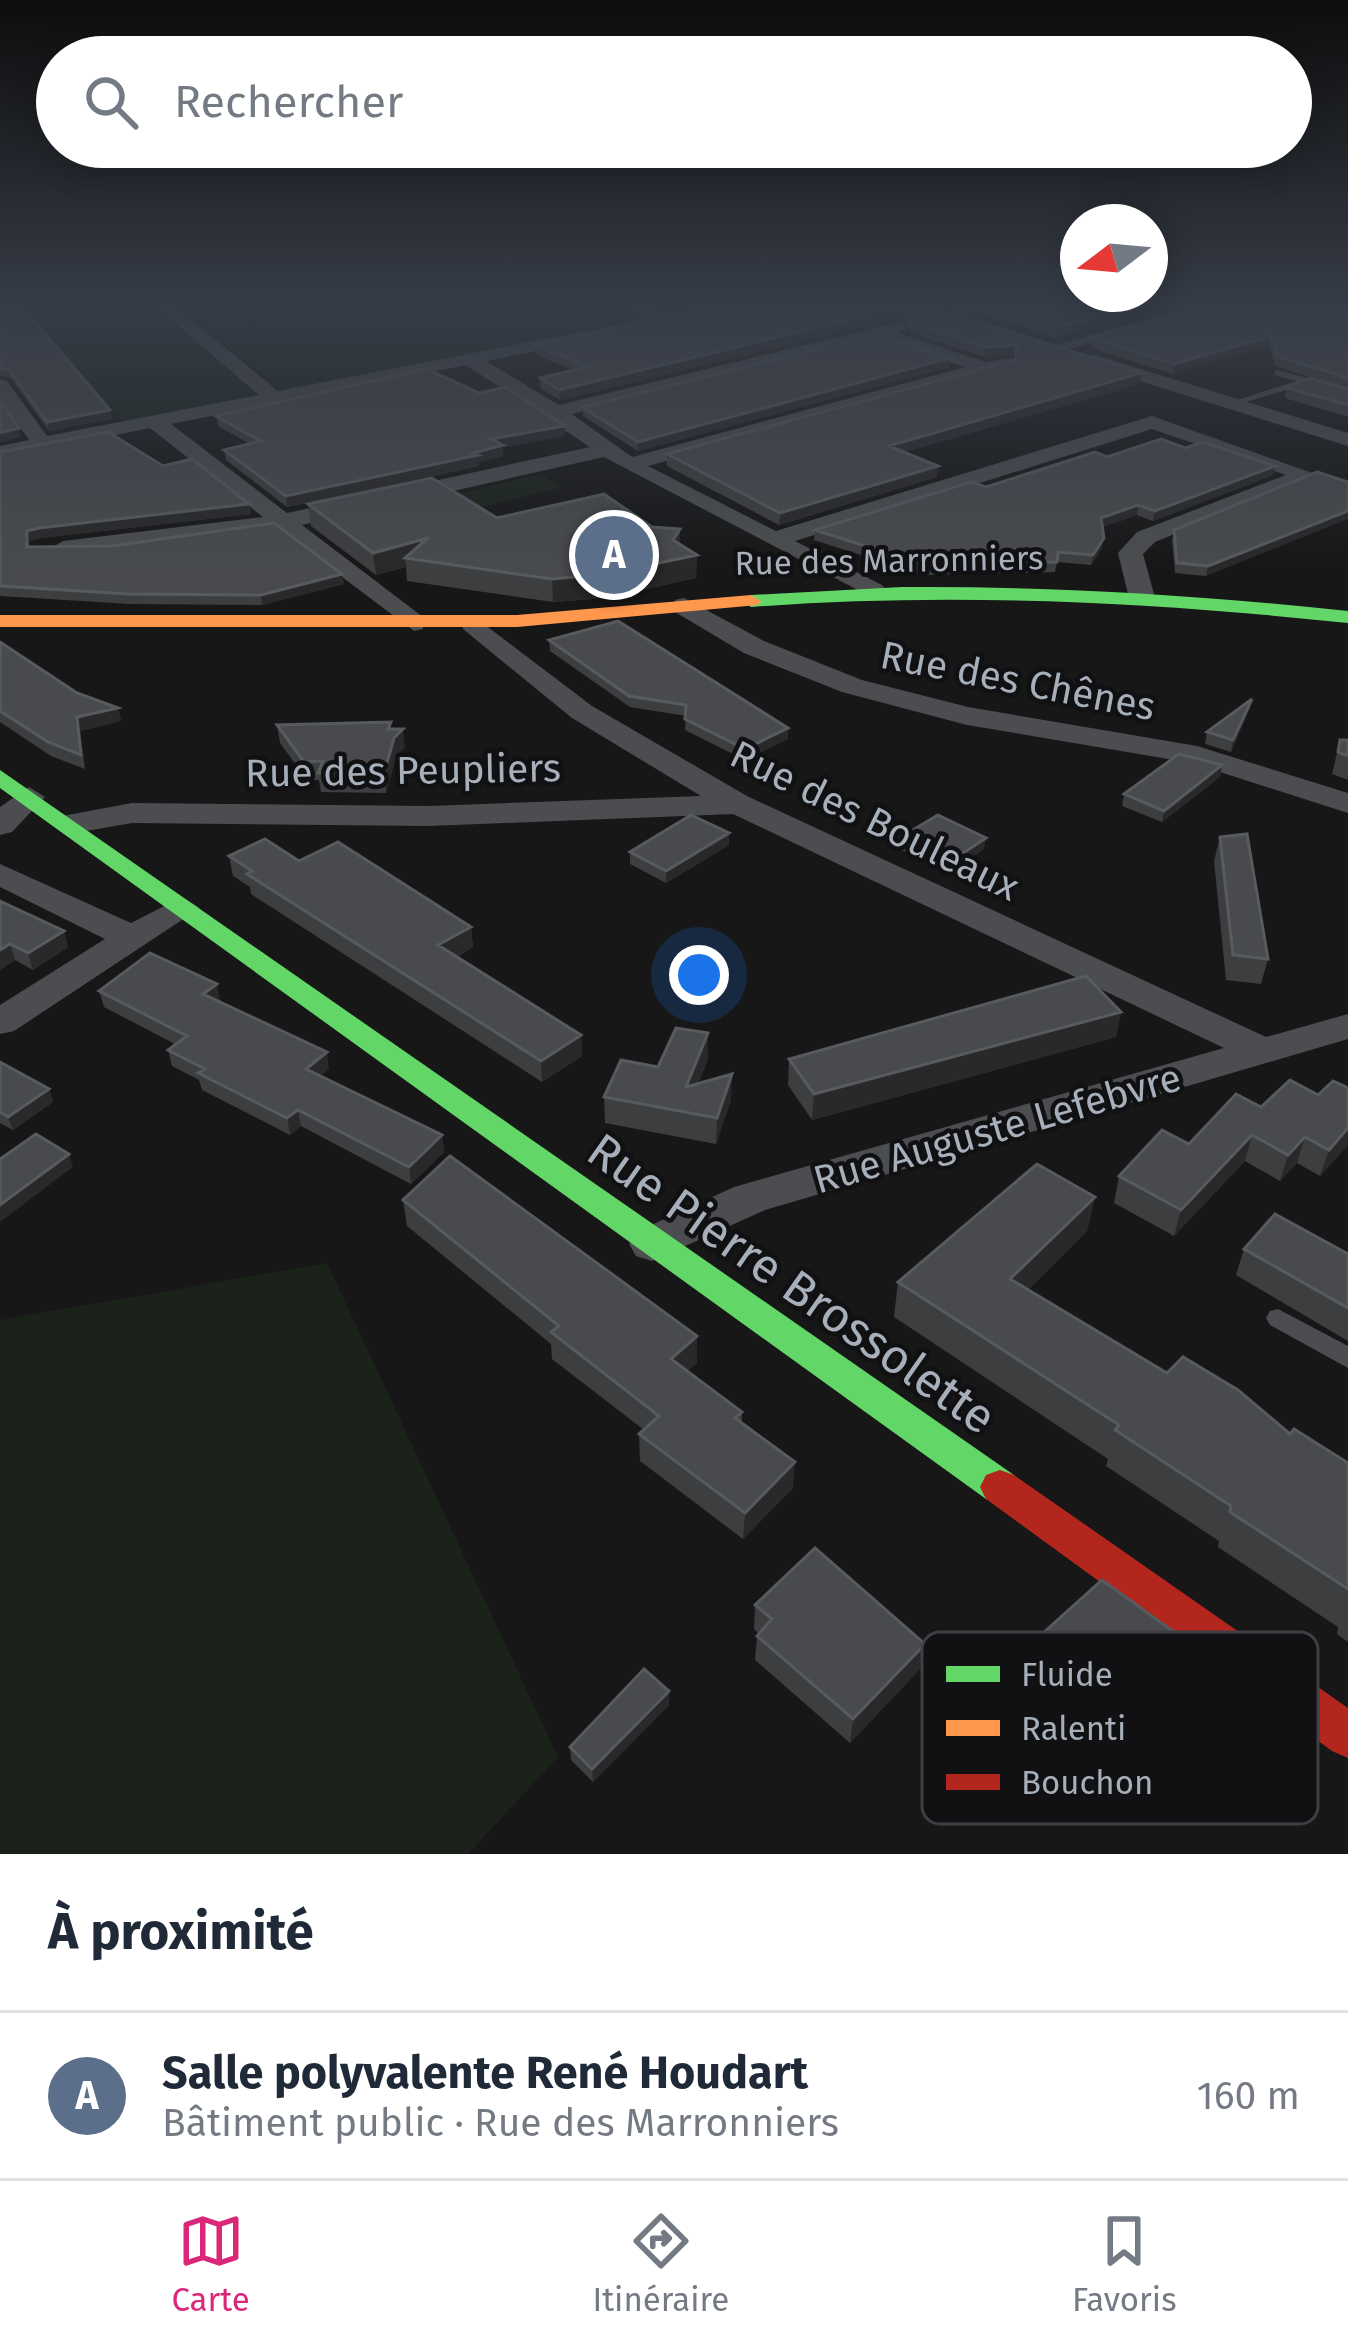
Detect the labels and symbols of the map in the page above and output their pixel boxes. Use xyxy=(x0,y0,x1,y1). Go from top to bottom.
north arrow xyxy=(1060,204,1168,312)
pin: A xyxy=(575,510,653,600)
street label: Rue des Marronniers xyxy=(734,538,1044,584)
street label: Rue des Chênes xyxy=(877,632,1159,730)
street label: Rue des Bouleaux xyxy=(723,731,1026,911)
street label: Rue des Peupliers xyxy=(245,745,561,797)
your location xyxy=(669,945,729,1005)
street label: Rue Auguste Lefebvre xyxy=(808,1055,1186,1203)
street label: Rue Pierre Brossolette xyxy=(576,1121,1007,1447)
legend xyxy=(922,1632,1318,1824)
text: Fluide xyxy=(1021,1655,1113,1695)
text: Ralenti xyxy=(1021,1709,1126,1749)
text: Bouchon xyxy=(1021,1763,1153,1803)

